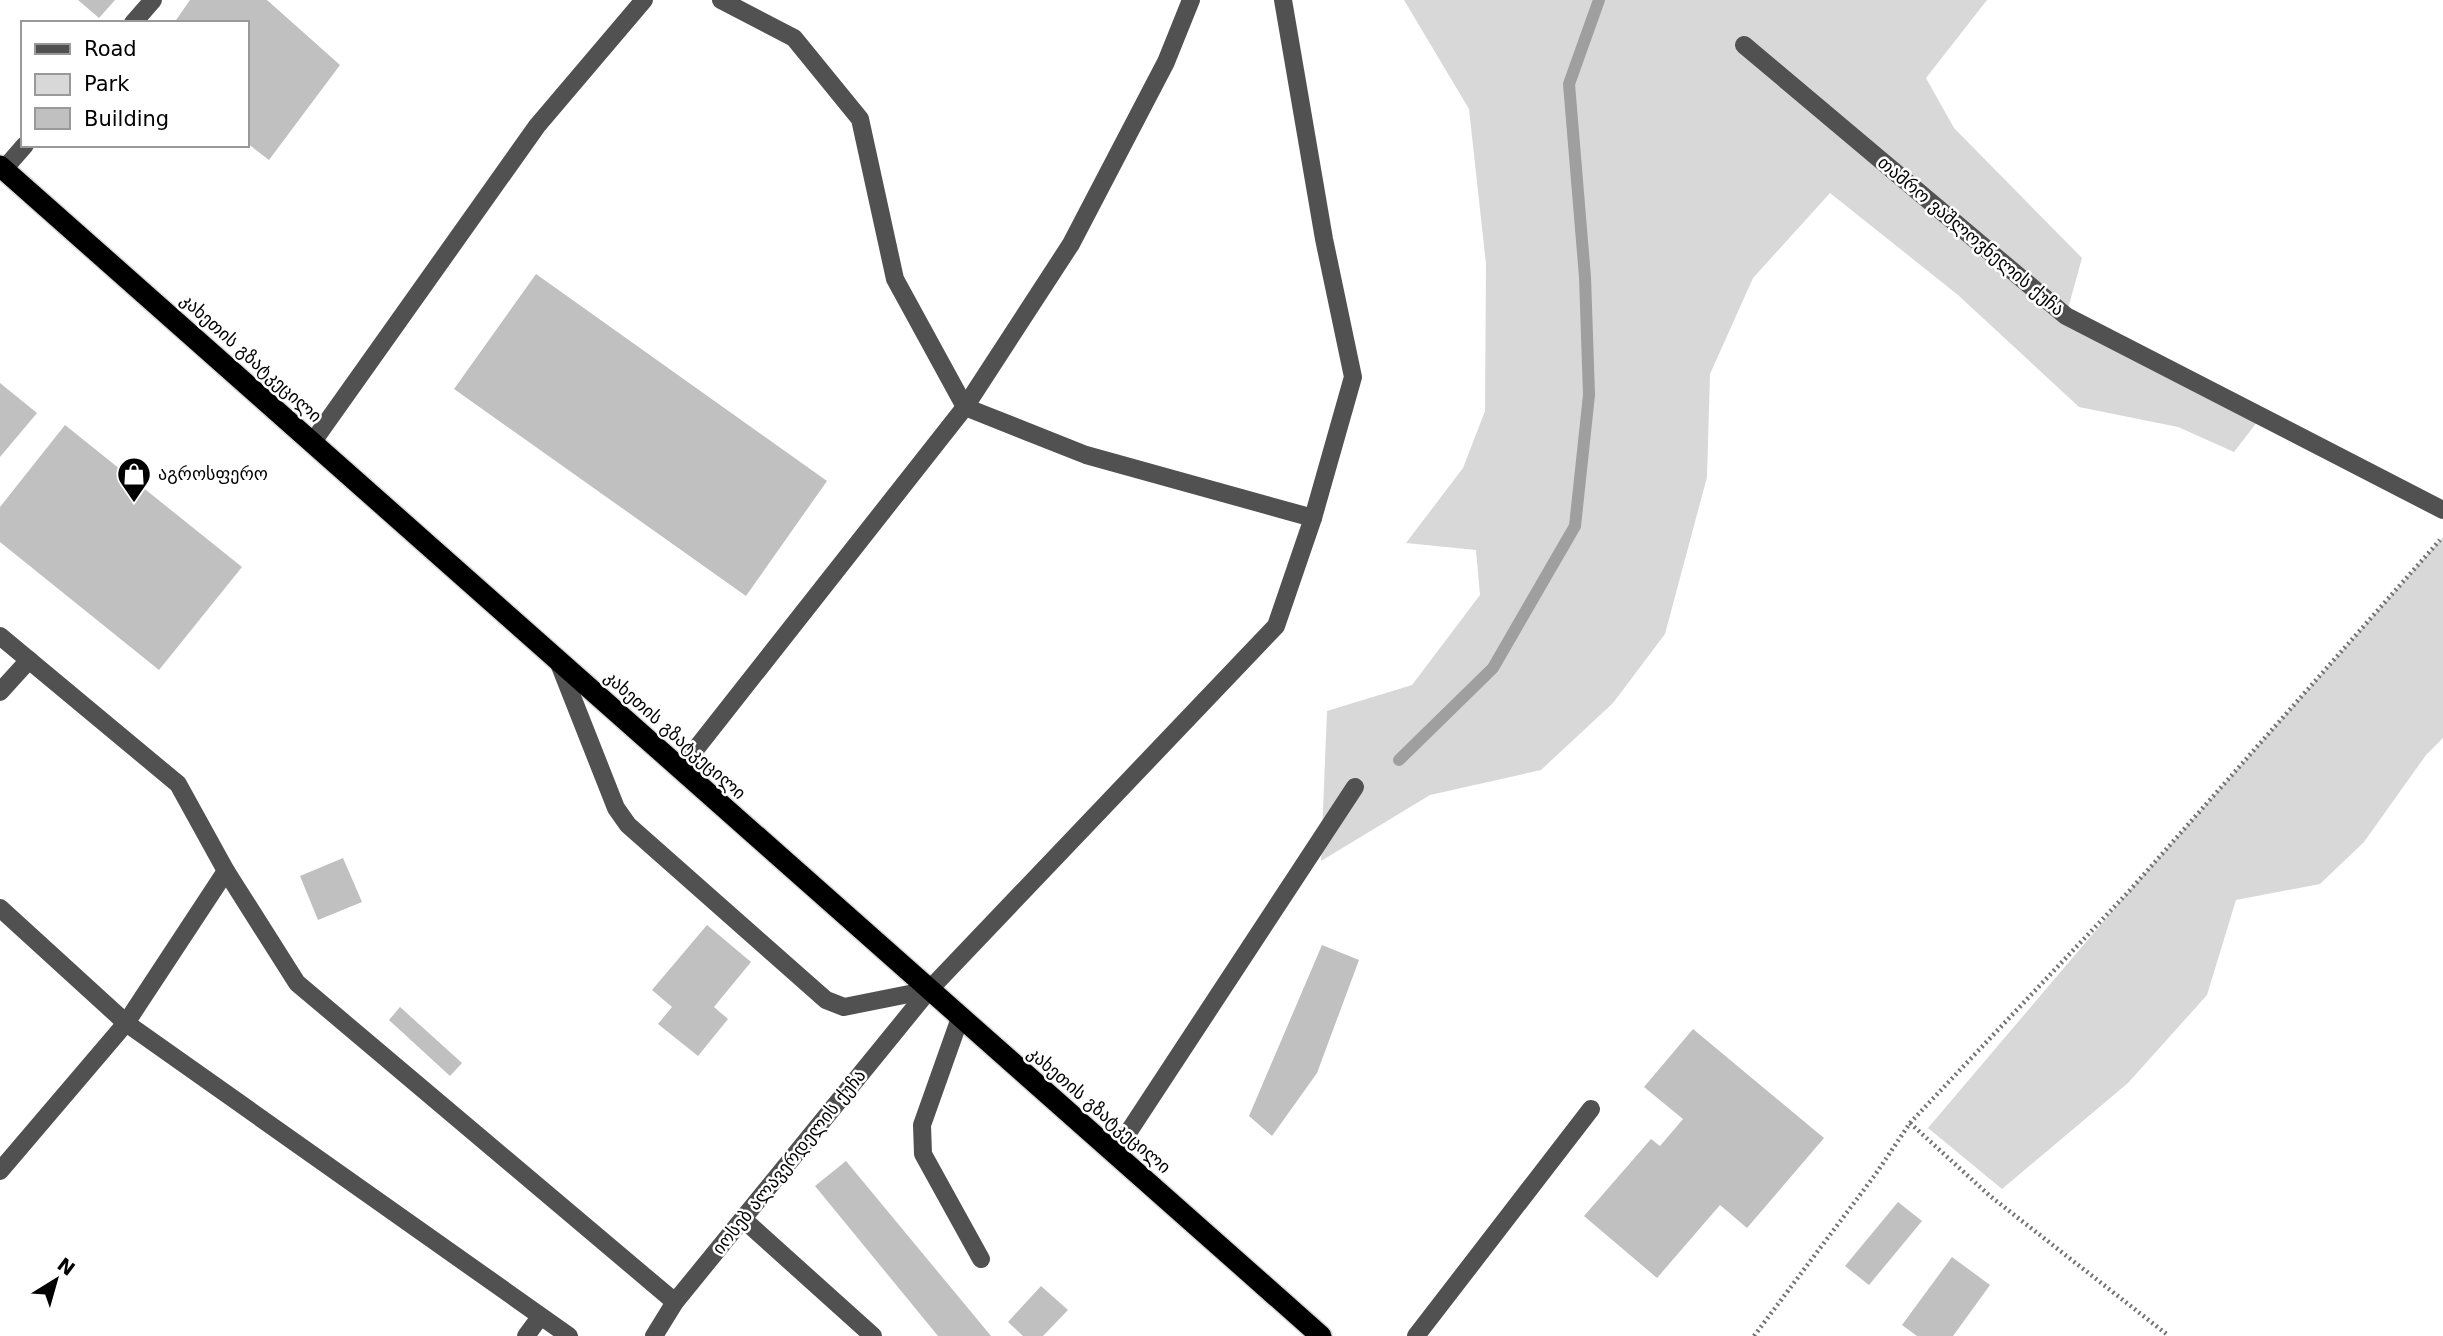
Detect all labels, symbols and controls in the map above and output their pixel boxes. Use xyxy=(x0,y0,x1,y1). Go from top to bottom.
legend xyxy=(21,21,248,147)
text: Road xyxy=(84,37,137,61)
text: Park xyxy=(84,72,130,96)
text: Building xyxy=(84,107,169,131)
street label: თამრო ვაშლოვნელის ქუჩა xyxy=(1874,151,2069,320)
street label: კახეთის გზატკეცილი xyxy=(176,289,326,426)
shop icon: აგროსფერო xyxy=(115,455,153,504)
place label: აგროსფერო xyxy=(158,463,268,484)
street label: კახეთის გზატკეცილი xyxy=(600,666,750,803)
street label: კახეთის გზატკეცილი xyxy=(1024,1042,1175,1177)
street label: იოსებ ალავერდელის ქუჩა xyxy=(707,1065,870,1258)
north arrow xyxy=(21,1245,91,1315)
text: N xyxy=(53,1253,79,1280)

